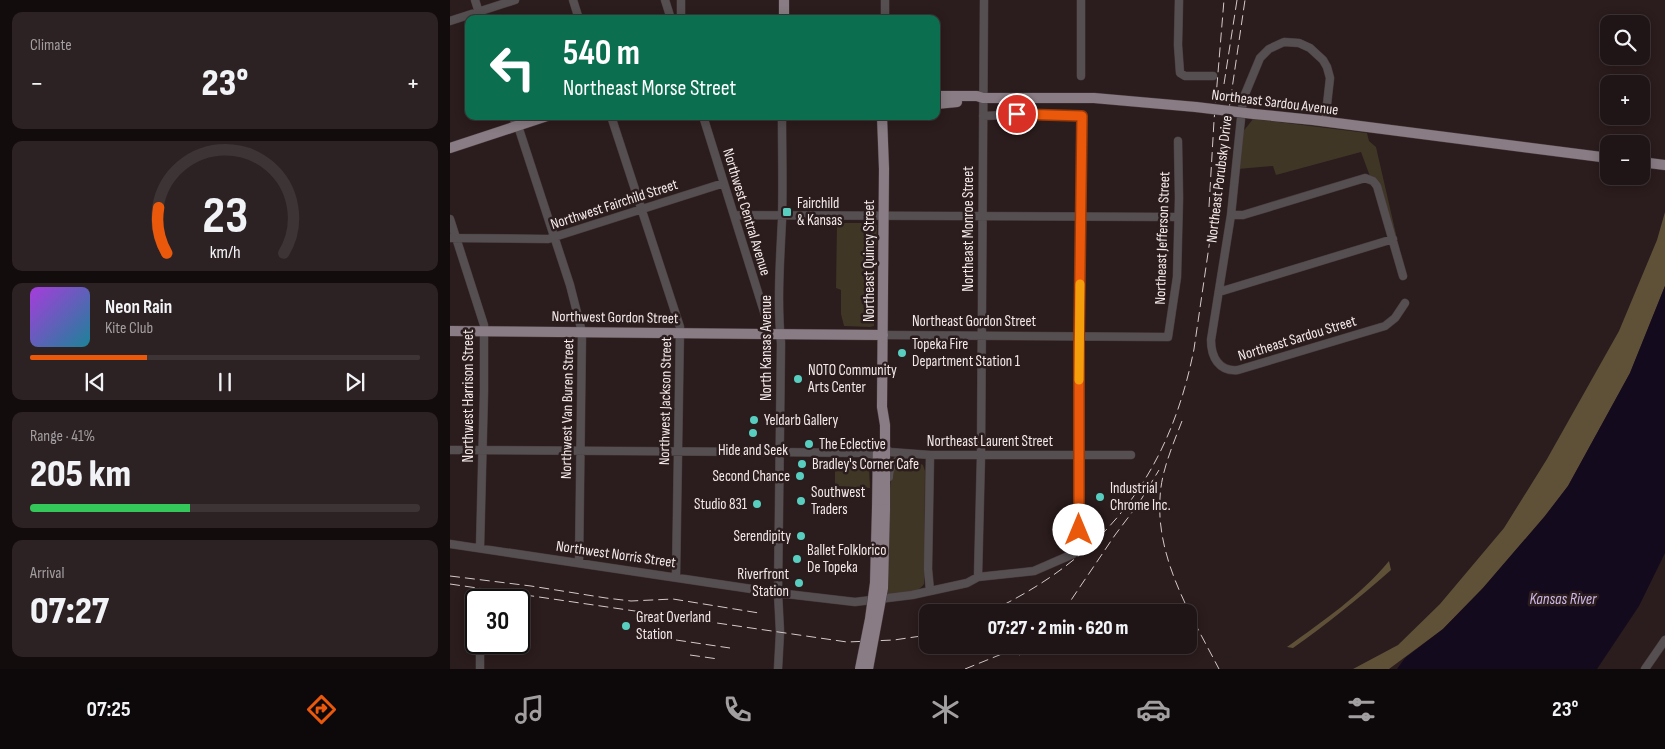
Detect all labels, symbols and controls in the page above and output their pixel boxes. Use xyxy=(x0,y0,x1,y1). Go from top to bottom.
map controls xyxy=(1600,15,1650,185)
button: search xyxy=(1600,15,1650,65)
text: 540 m xyxy=(563,32,640,75)
icon: left xyxy=(480,35,545,100)
text: Climate xyxy=(30,36,72,55)
text: 23° xyxy=(202,61,248,106)
text: − xyxy=(30,67,44,100)
text: + xyxy=(406,67,420,100)
text: Northeast Morse Street xyxy=(563,75,736,102)
button: + xyxy=(1600,75,1650,125)
street label: Northeast Sardou Avenue xyxy=(1210,85,1339,120)
pin xyxy=(996,93,1038,135)
icon: arrive xyxy=(1003,100,1031,128)
street label: Northeast Porubsky Drive xyxy=(1202,114,1237,244)
button: − xyxy=(1600,135,1650,185)
street label: Northwest Central Avenue xyxy=(718,146,775,278)
street label: Northeast Monroe Street xyxy=(959,166,978,292)
street label: Northeast Jefferson Street xyxy=(1151,171,1174,305)
street label: Northwest Fairchild Street xyxy=(548,175,680,234)
text: 23 xyxy=(202,185,248,248)
place label: Fairchild & Kansas xyxy=(797,194,842,230)
street label: Northeast Quincy Street xyxy=(860,200,879,322)
marker: Fairchild & Kansas xyxy=(781,206,793,218)
text: km/h xyxy=(210,242,240,263)
street label: North Kansas Avenue xyxy=(757,295,776,401)
text: Neon Rain xyxy=(105,296,172,319)
street label: Northwest Gordon Street xyxy=(551,307,679,328)
street label: Northeast Sardou Street xyxy=(1236,311,1359,365)
street label: Northeast Gordon Street xyxy=(912,312,1037,331)
text: Kite Club xyxy=(105,319,153,338)
street label: Northwest Harrison Street xyxy=(459,329,478,462)
place label: Topeka Fire Department Station 1 xyxy=(912,335,1021,371)
street label: Northwest Jackson Street xyxy=(655,336,676,465)
street label: Northwest Van Buren Street xyxy=(557,338,578,479)
marker: Topeka Fire Department Station 1 xyxy=(896,347,908,359)
place label: NOTO Community Arts Center xyxy=(807,361,897,397)
icon: previous xyxy=(81,368,109,396)
icon: pause xyxy=(211,368,239,396)
icon: next xyxy=(341,368,369,396)
marker: NOTO Community Arts Center xyxy=(792,373,804,385)
place label: Yeldarb Gallery xyxy=(764,411,838,430)
marker: Yeldarb Gallery xyxy=(748,414,760,426)
text: Range · 41% xyxy=(30,427,95,446)
marker: Hide and Seek xyxy=(747,427,759,439)
street label: Northeast Laurent Street xyxy=(927,432,1054,451)
place label: The Eclective xyxy=(819,435,886,454)
marker: The Eclective xyxy=(803,438,815,450)
place label: Hide and Seek xyxy=(718,441,788,460)
text: 205 km xyxy=(30,452,131,497)
place label: Bradley's Corner Cafe xyxy=(812,455,919,474)
marker: Bradley's Corner Cafe xyxy=(796,458,808,470)
place label: Second Chance xyxy=(712,467,790,486)
marker: Second Chance xyxy=(794,470,806,482)
place label: Industrial Chrome Inc. xyxy=(1110,479,1171,515)
place label: Southwest Traders xyxy=(811,483,866,519)
marker: Industrial Chrome Inc. xyxy=(1094,491,1106,503)
place label: Studio 831 xyxy=(694,495,748,514)
marker: Southwest Traders xyxy=(795,495,807,507)
marker: Studio 831 xyxy=(751,498,763,510)
position arrow xyxy=(1052,503,1104,555)
place label: Serendipity xyxy=(734,527,791,546)
marker: Serendipity xyxy=(795,530,807,542)
street label: Northwest Norris Street xyxy=(555,537,677,572)
place label: Ballet Folklorico De Topeka xyxy=(807,541,887,577)
marker: Ballet Folklorico De Topeka xyxy=(791,553,803,565)
text: Arrival xyxy=(30,564,64,583)
place label: Riverfront Station xyxy=(737,565,789,601)
marker: Riverfront Station xyxy=(793,577,805,589)
text: 07:27 xyxy=(30,589,109,634)
speed limit sign: 30 xyxy=(465,589,530,654)
water label: Kansas River xyxy=(1530,590,1597,609)
place label: Great Overland Station xyxy=(636,608,711,644)
text: 07:27 · 2 min · 620 m xyxy=(988,617,1128,640)
marker: Great Overland Station xyxy=(620,620,632,632)
icon: directions xyxy=(304,692,339,727)
icon: music xyxy=(512,692,547,727)
icon: phone xyxy=(720,692,755,727)
icon: climate xyxy=(928,692,963,727)
icon: car xyxy=(1136,692,1171,727)
icon: filters xyxy=(1344,692,1379,727)
text: 07:25 xyxy=(87,696,131,723)
text: 23° xyxy=(1552,696,1578,723)

